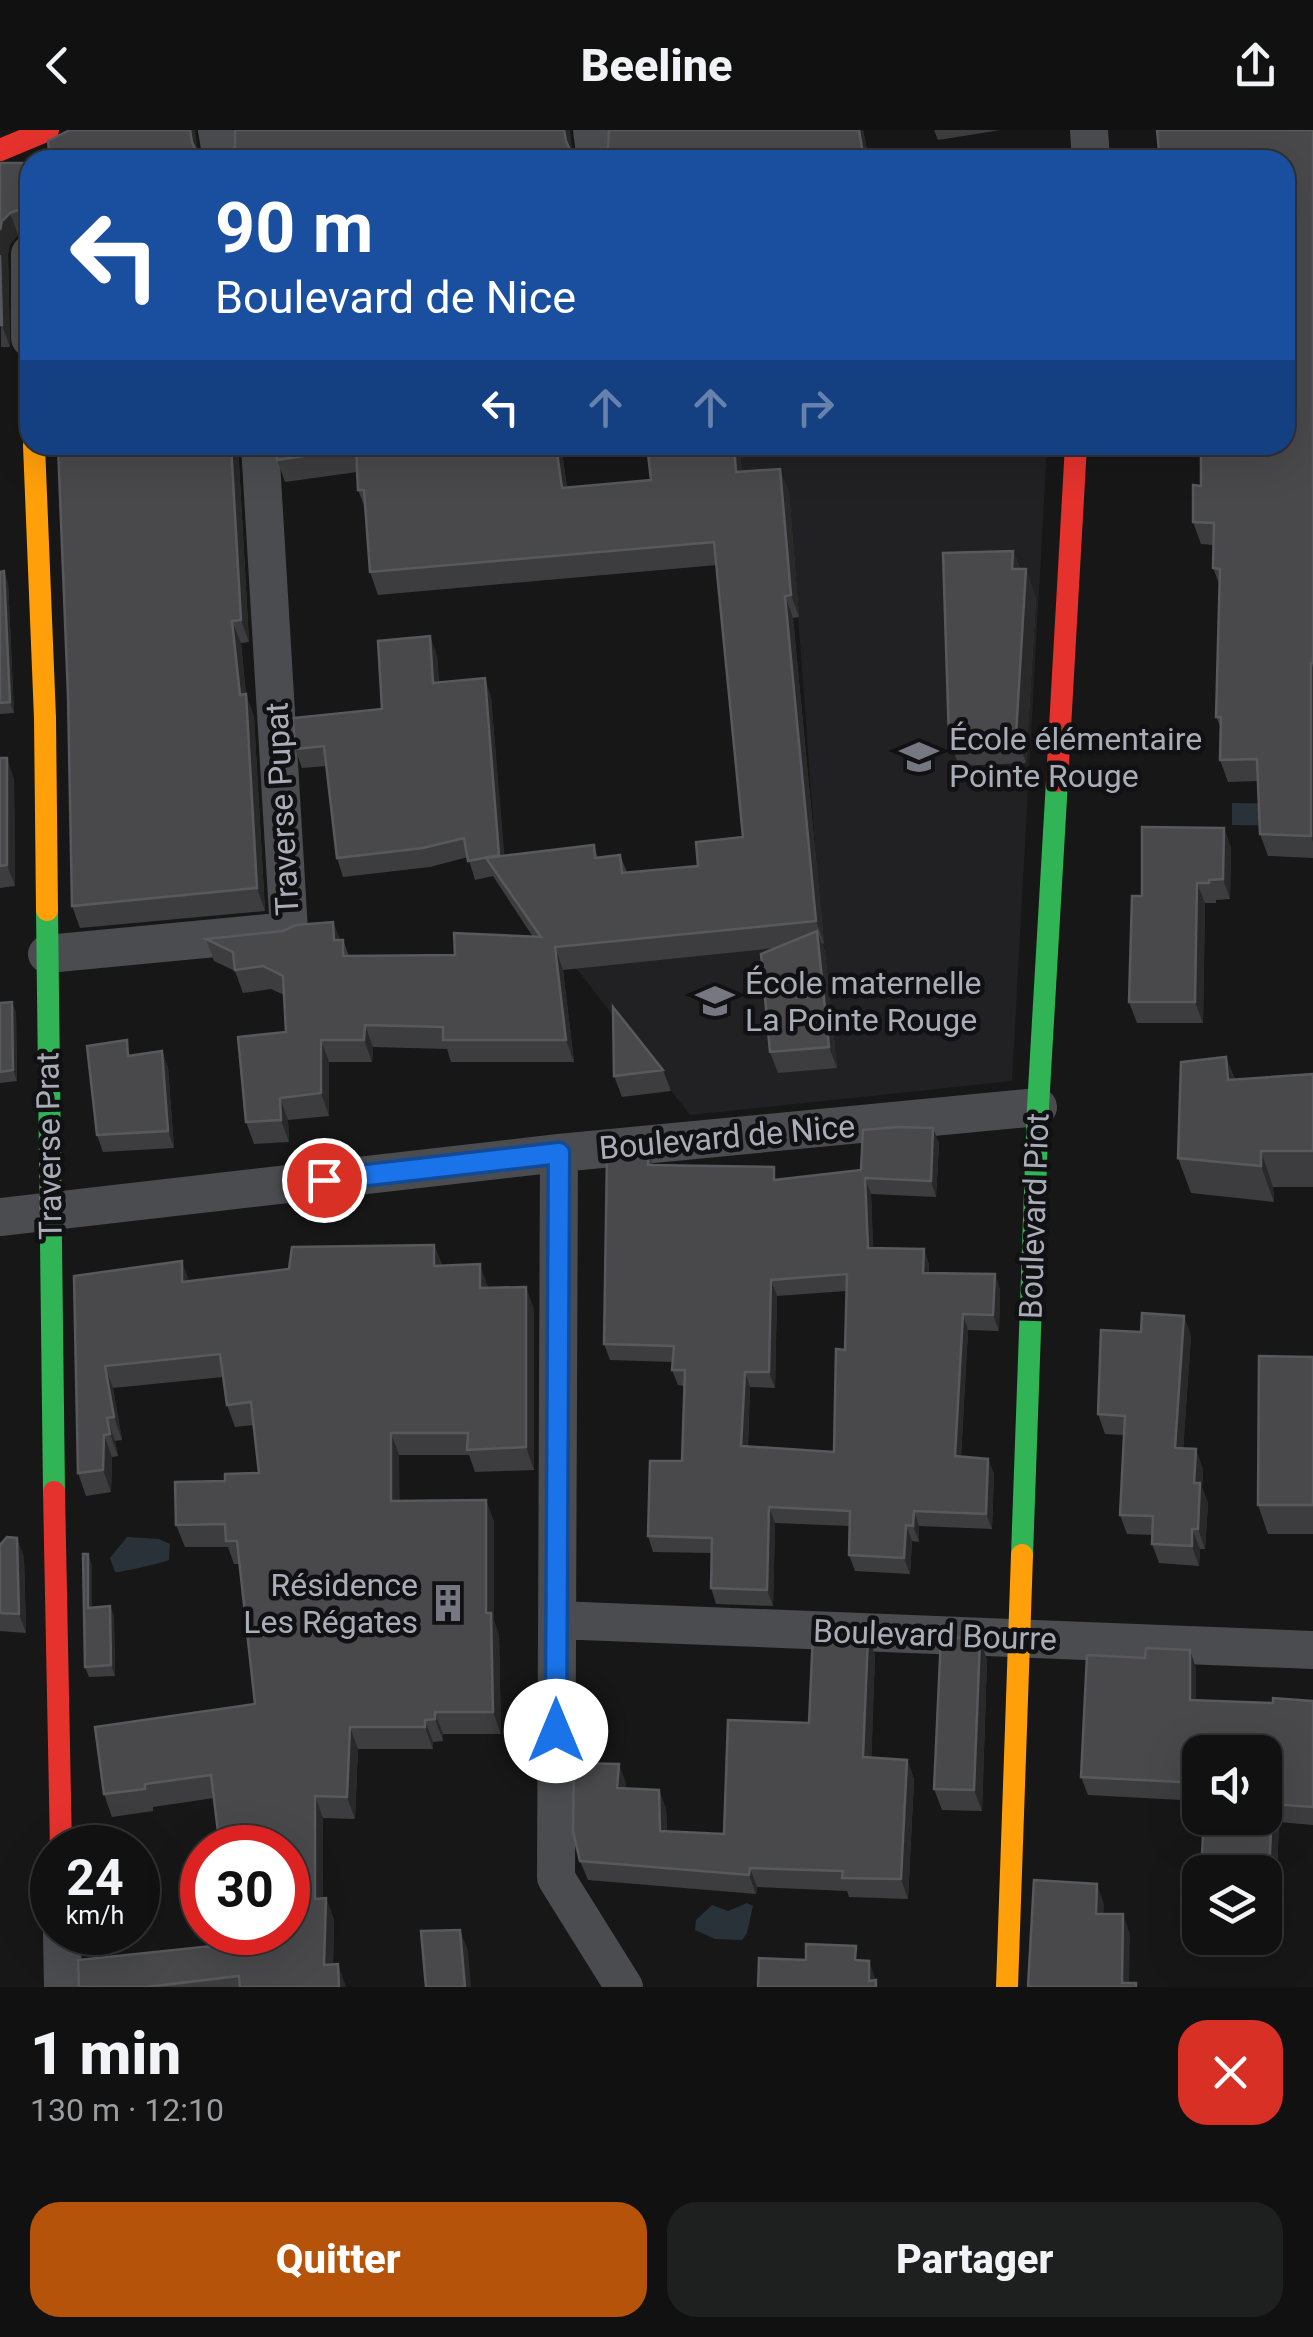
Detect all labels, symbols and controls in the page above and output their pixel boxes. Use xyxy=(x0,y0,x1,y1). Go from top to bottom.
icon: back xyxy=(30,38,85,93)
icon: share xyxy=(1228,38,1283,93)
text: Beeline xyxy=(581,39,732,92)
text: 90 m xyxy=(215,187,373,269)
icon: left xyxy=(50,190,180,320)
text: Boulevard de Nice xyxy=(215,271,576,324)
icon: left xyxy=(473,380,528,435)
icon: ahead xyxy=(578,380,633,435)
icon: ahead xyxy=(683,380,738,435)
icon: right xyxy=(788,380,843,435)
street label: Traverse Pupat xyxy=(257,701,307,917)
place label: École élémentaire Pointe Rouge xyxy=(949,720,1202,795)
school or university icon: École élémentaire Pointe Rouge xyxy=(898,736,940,778)
place label: École maternelle La Pointe Rouge xyxy=(745,964,982,1039)
school or university icon: École maternelle La Pointe Rouge xyxy=(694,980,736,1022)
street label: Traverse Prat xyxy=(28,1052,70,1240)
street label: Boulevard de Nice xyxy=(597,1107,857,1167)
street label: Boulevard Piot xyxy=(1011,1112,1057,1320)
pin xyxy=(282,1138,367,1223)
icon: arrive xyxy=(297,1153,352,1208)
place label: Résidence Les Régates xyxy=(243,1566,418,1641)
building icon: Résidence Les Régates xyxy=(427,1582,469,1624)
street label: Boulevard Bourre xyxy=(813,1612,1057,1658)
position arrow xyxy=(504,1679,608,1783)
map controls xyxy=(1182,1735,1282,1955)
button: sound xyxy=(1182,1735,1282,1835)
speed limit sign: 30 xyxy=(180,1825,310,1955)
text: 24 xyxy=(66,1849,124,1907)
button: layers xyxy=(1182,1855,1282,1955)
text: km/h xyxy=(66,1901,124,1930)
text: 1 min xyxy=(30,2018,181,2089)
button: close xyxy=(1178,2020,1283,2125)
text: 130 m · 12:10 xyxy=(30,2091,224,2129)
button: Quitter xyxy=(30,2202,647,2317)
button: Partager xyxy=(667,2202,1283,2317)

